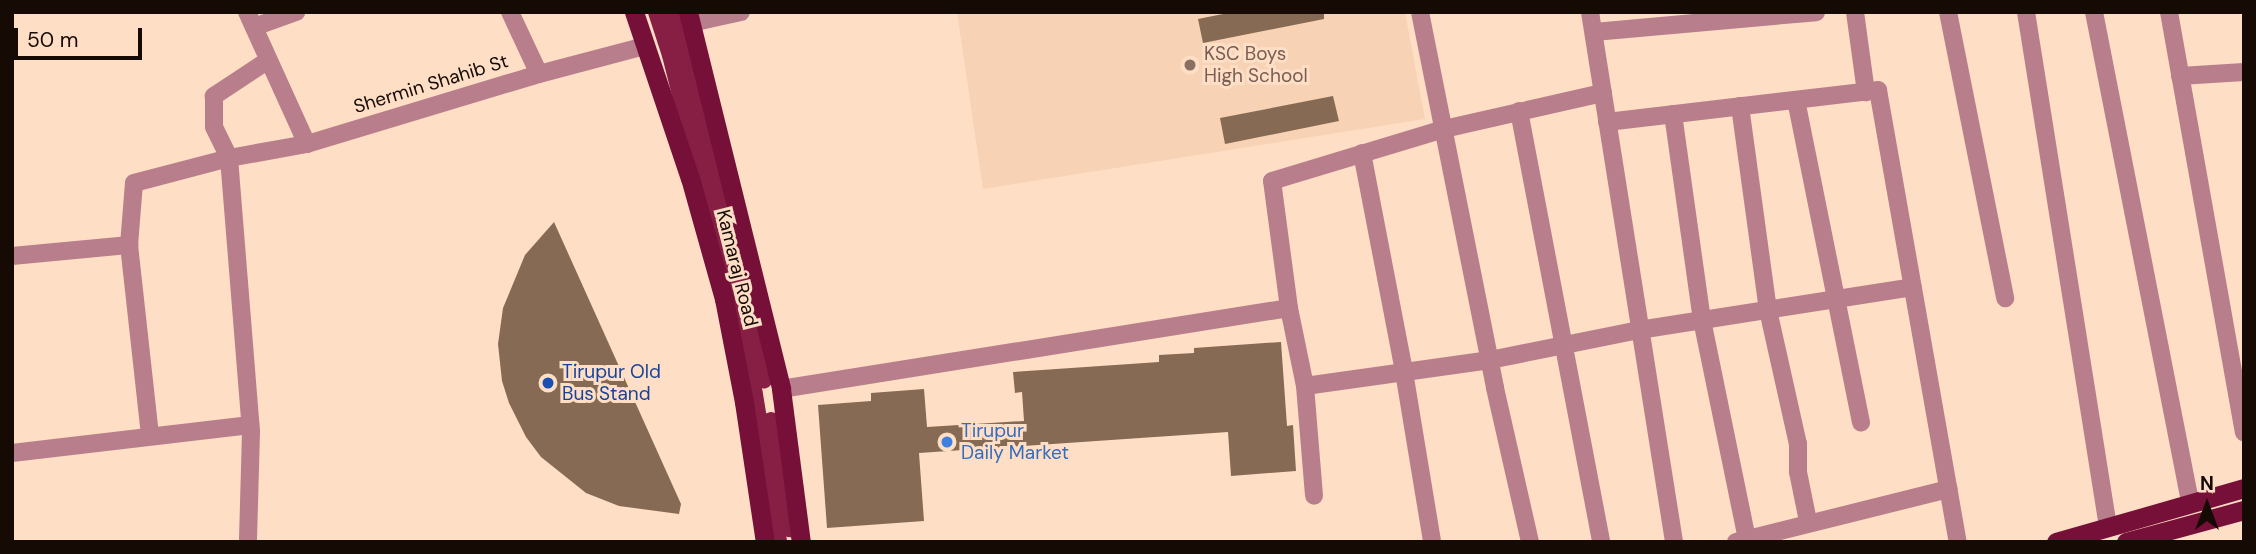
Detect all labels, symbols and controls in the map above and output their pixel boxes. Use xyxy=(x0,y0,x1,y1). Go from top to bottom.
scale bar xyxy=(18,14,145,58)
text: 50 m xyxy=(27,26,78,54)
place label: KSC Boys High School xyxy=(1204,43,1308,87)
street label: Shermin Shahib St xyxy=(351,50,511,118)
marker: KSC Boys High School xyxy=(1182,57,1198,73)
street label: Kamaraj Road xyxy=(711,207,763,329)
place label: Tirupur Old Bus Stand xyxy=(562,361,661,405)
marker: Tirupur Old Bus Stand xyxy=(540,375,556,391)
place label: Tirupur Daily Market xyxy=(961,420,1069,464)
marker: Tirupur Daily Market xyxy=(939,434,955,450)
north arrow xyxy=(2172,470,2242,540)
text: N xyxy=(2200,471,2214,496)

